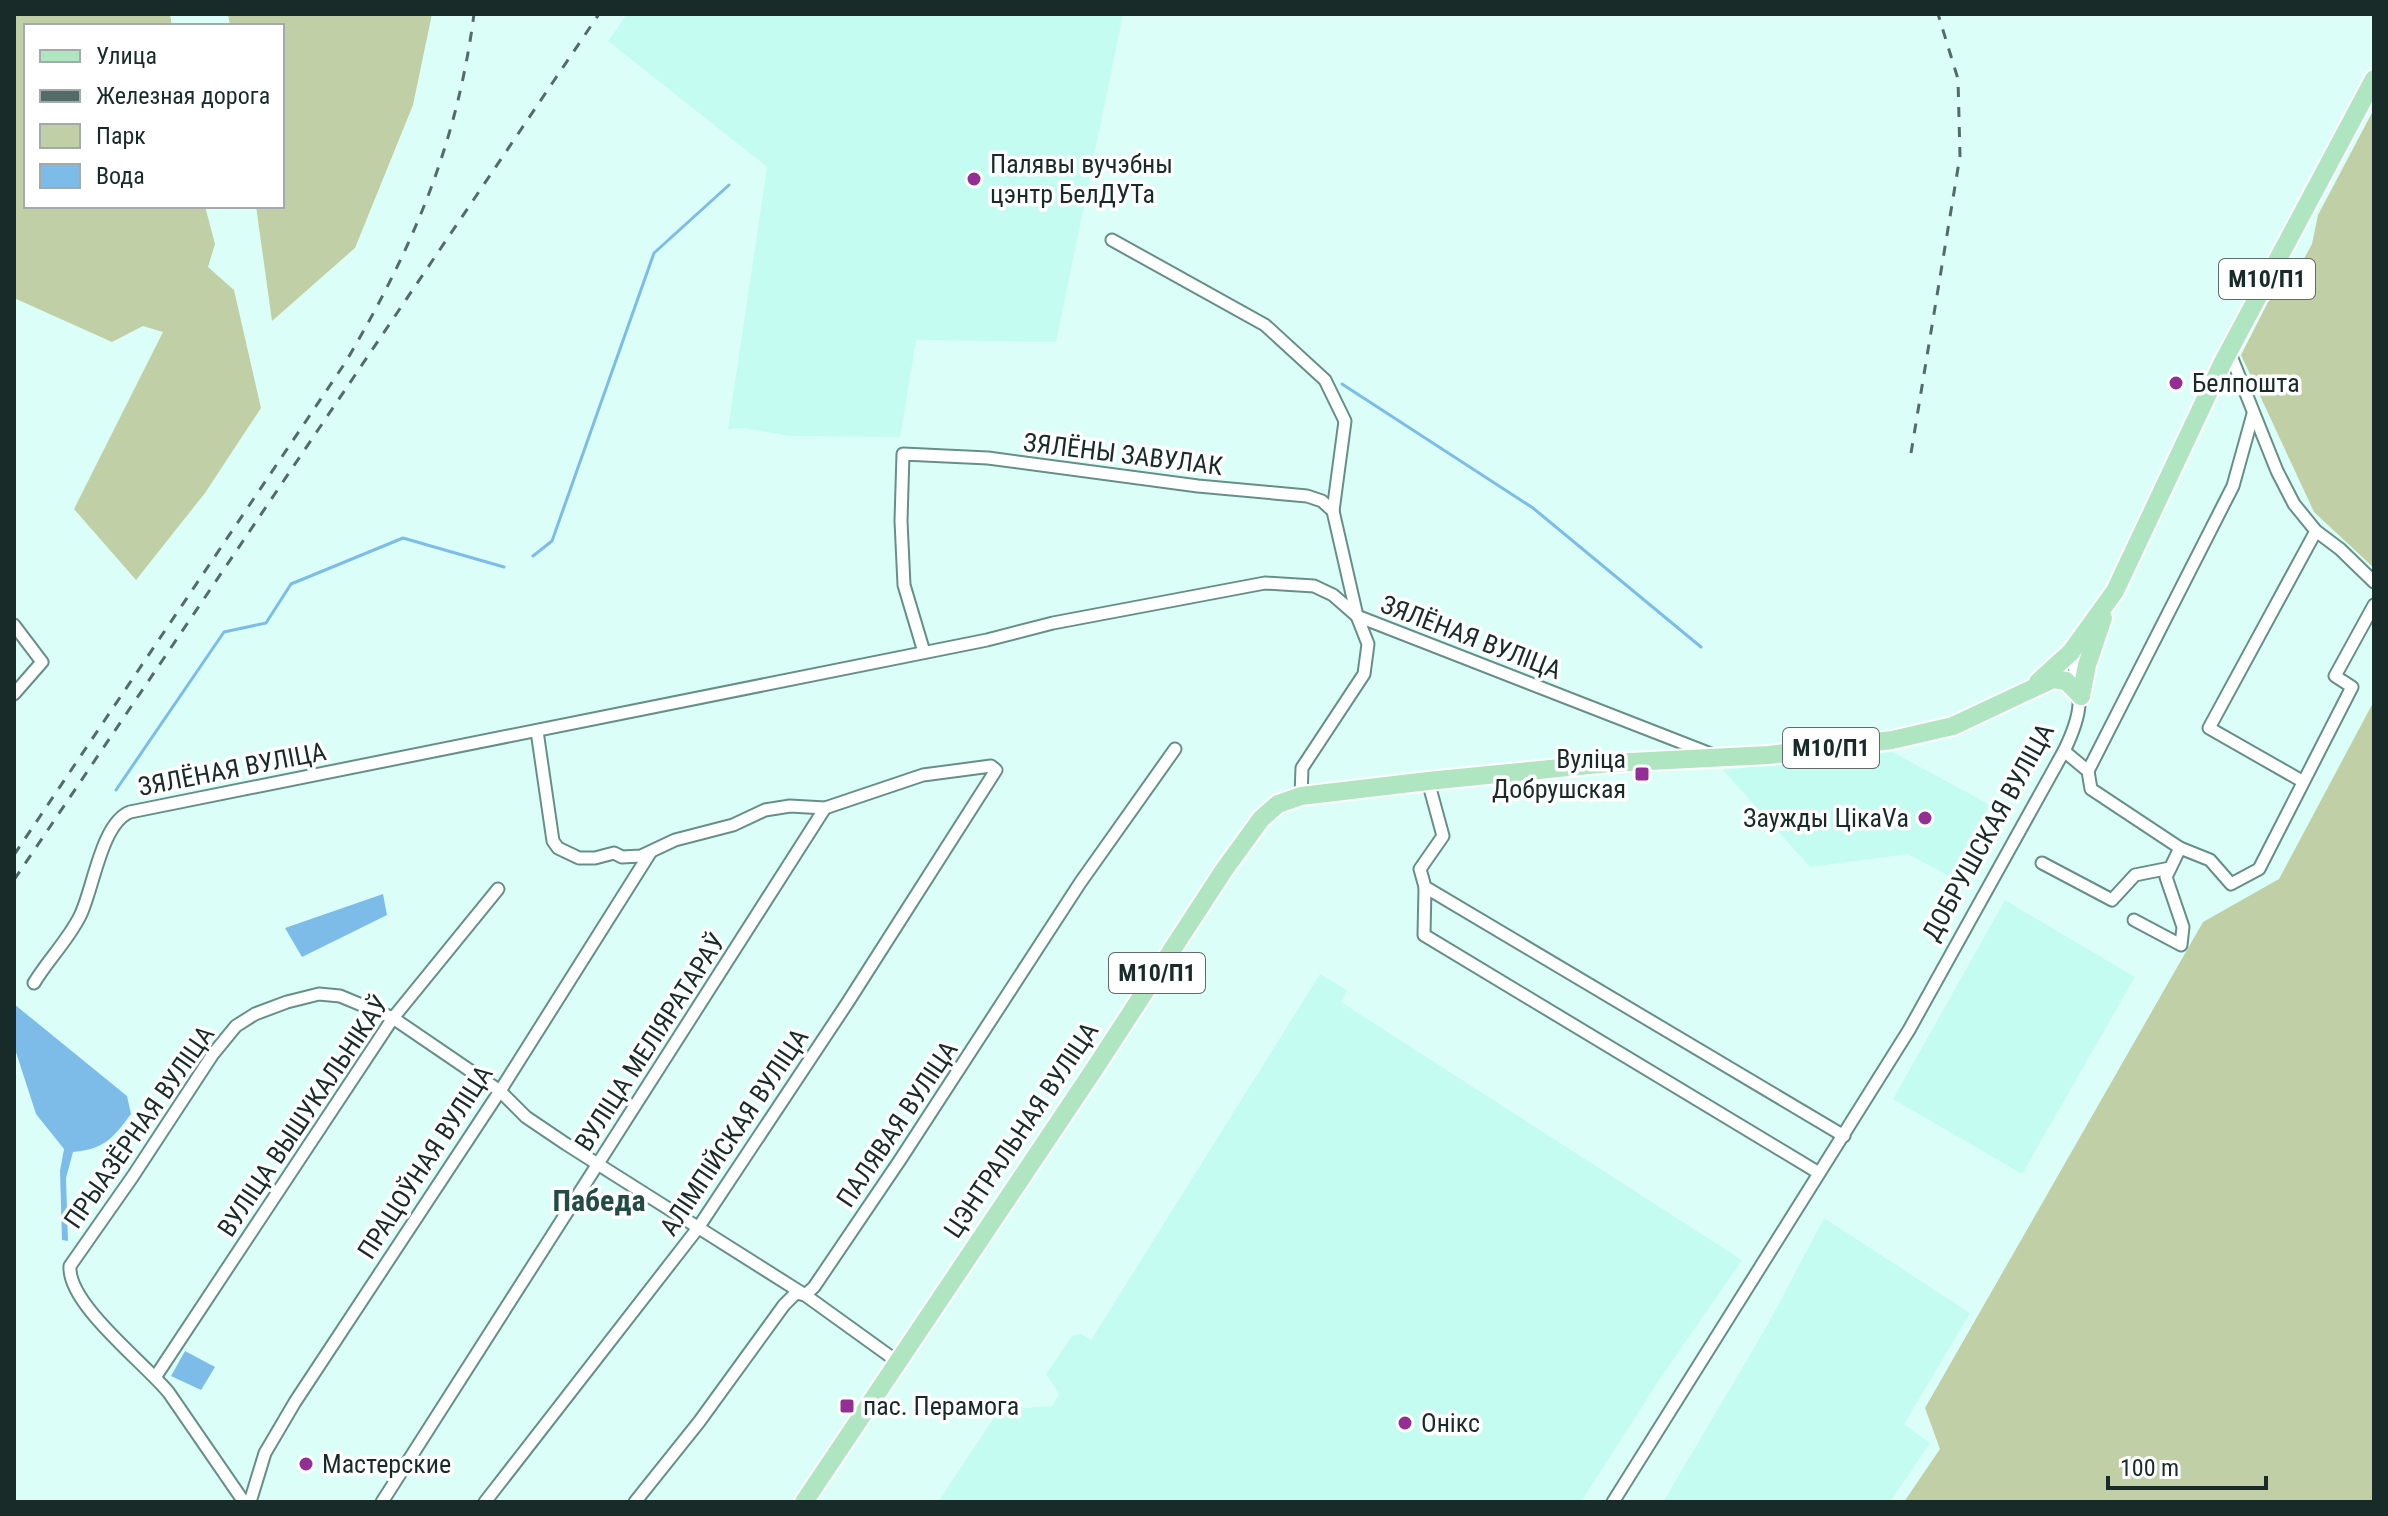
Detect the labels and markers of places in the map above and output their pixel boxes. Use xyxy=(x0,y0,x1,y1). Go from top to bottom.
place label: Палявы вучэбны цэнтр БелДУТа xyxy=(990,149,1173,209)
marker: Палявы вучэбны цэнтр БелДУТа xyxy=(965,170,983,188)
place label: Белпошта xyxy=(2192,368,2300,398)
marker: Белпошта xyxy=(2167,374,2185,392)
place label: Вуліца Добрушская xyxy=(1492,744,1626,804)
marker: Вуліца Добрушская xyxy=(1633,765,1651,783)
place label: Заужды ЦікаVа xyxy=(1743,803,1909,833)
marker: Заужды ЦікаVа xyxy=(1916,809,1934,827)
place label: пас. Перамога xyxy=(863,1391,1019,1421)
marker: пас. Перамога xyxy=(838,1397,856,1415)
place label: Онікс xyxy=(1421,1408,1480,1438)
marker: Онікс xyxy=(1396,1414,1414,1432)
place label: Мастерские xyxy=(322,1449,451,1479)
marker: Мастерские xyxy=(297,1455,315,1473)

